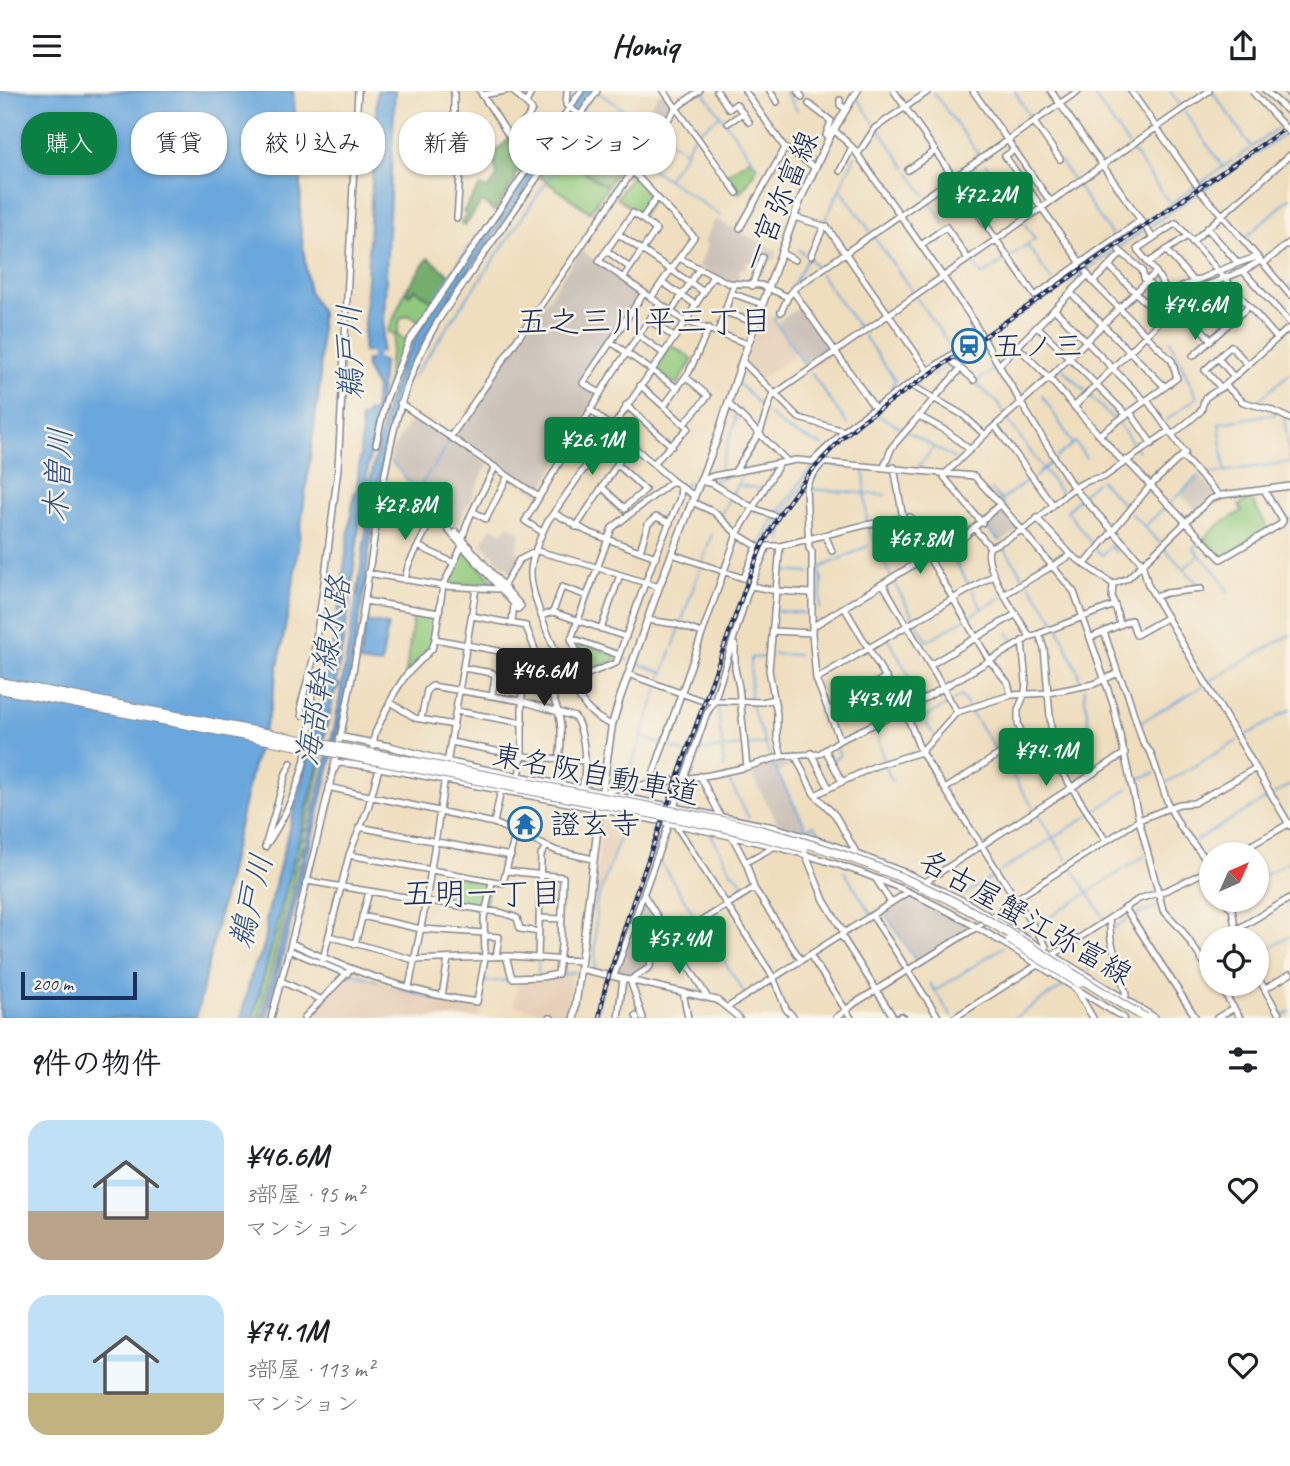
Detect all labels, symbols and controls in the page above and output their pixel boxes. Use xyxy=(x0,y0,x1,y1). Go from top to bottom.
text: Homiq xyxy=(612,25,678,66)
icon: menu xyxy=(28,27,66,65)
icon: share xyxy=(1224,27,1262,65)
chip: 購入 xyxy=(21,112,117,175)
chip: 賃貸 xyxy=(131,112,227,175)
chip: 絞り込み xyxy=(241,112,385,175)
chip: 新着 xyxy=(399,112,495,175)
chip: マンション xyxy=(509,112,676,175)
street label: 一宮弥富線 xyxy=(733,125,827,277)
pin: ¥72.2M xyxy=(928,173,1042,232)
text: ¥72.2M xyxy=(954,180,1016,209)
pin: ¥74.6M xyxy=(1138,282,1252,342)
text: ¥74.6M xyxy=(1163,290,1227,319)
district label: 五之三川平三丁目 xyxy=(516,301,772,342)
water label: 鵜戸川 xyxy=(329,304,371,400)
station icon: 五ノ三 xyxy=(950,327,988,365)
place label: 五ノ三 xyxy=(993,327,1083,365)
pin: ¥26.1M xyxy=(535,417,649,477)
text: ¥26.1M xyxy=(560,425,624,454)
water label: 木曽川 xyxy=(35,426,81,524)
pin: ¥27.8M xyxy=(348,483,462,542)
text: ¥27.8M xyxy=(374,490,436,519)
pin: ¥67.8M xyxy=(863,517,977,576)
text: ¥67.8M xyxy=(888,524,952,553)
water label: 海部幹線水路 xyxy=(286,571,360,769)
pin: ¥46.6M xyxy=(487,649,601,708)
text: ¥46.6M xyxy=(512,656,576,685)
pin: ¥43.4M xyxy=(821,677,935,736)
text: ¥43.4M xyxy=(847,684,909,713)
pin: ¥74.1M xyxy=(989,729,1103,788)
street label: 東名阪自動車道 xyxy=(489,735,703,813)
text: ¥74.1M xyxy=(1015,736,1077,765)
temple icon: 證玄寺 xyxy=(506,805,544,843)
place label: 證玄寺 xyxy=(550,805,640,843)
street label: 名古屋蟹江弥富線 xyxy=(913,841,1139,993)
north arrow xyxy=(1199,842,1269,912)
map controls xyxy=(1199,842,1269,996)
water label: 鵜戸川 xyxy=(219,849,283,953)
district label: 五明一丁目 xyxy=(402,873,562,914)
pin: ¥57.4M xyxy=(622,917,736,976)
text: ¥57.4M xyxy=(648,924,710,953)
button: locate xyxy=(1199,926,1269,996)
scale bar xyxy=(21,969,136,1001)
text: 200 m xyxy=(32,972,73,996)
icon: filters xyxy=(1224,1041,1262,1079)
text: 9件の物件 xyxy=(28,1044,161,1082)
text: ¥46.6M xyxy=(245,1137,328,1175)
icon: home xyxy=(84,1148,168,1232)
icon: heart xyxy=(1224,1171,1262,1209)
text: 3部屋 · 95 m² xyxy=(245,1180,363,1209)
text: マンション xyxy=(245,1214,359,1243)
text: ¥74.1M xyxy=(245,1312,327,1350)
icon: home xyxy=(84,1323,168,1407)
icon: heart xyxy=(1224,1346,1262,1384)
text: 3部屋 · 113 m² xyxy=(245,1355,374,1384)
text: マンション xyxy=(245,1389,359,1418)

